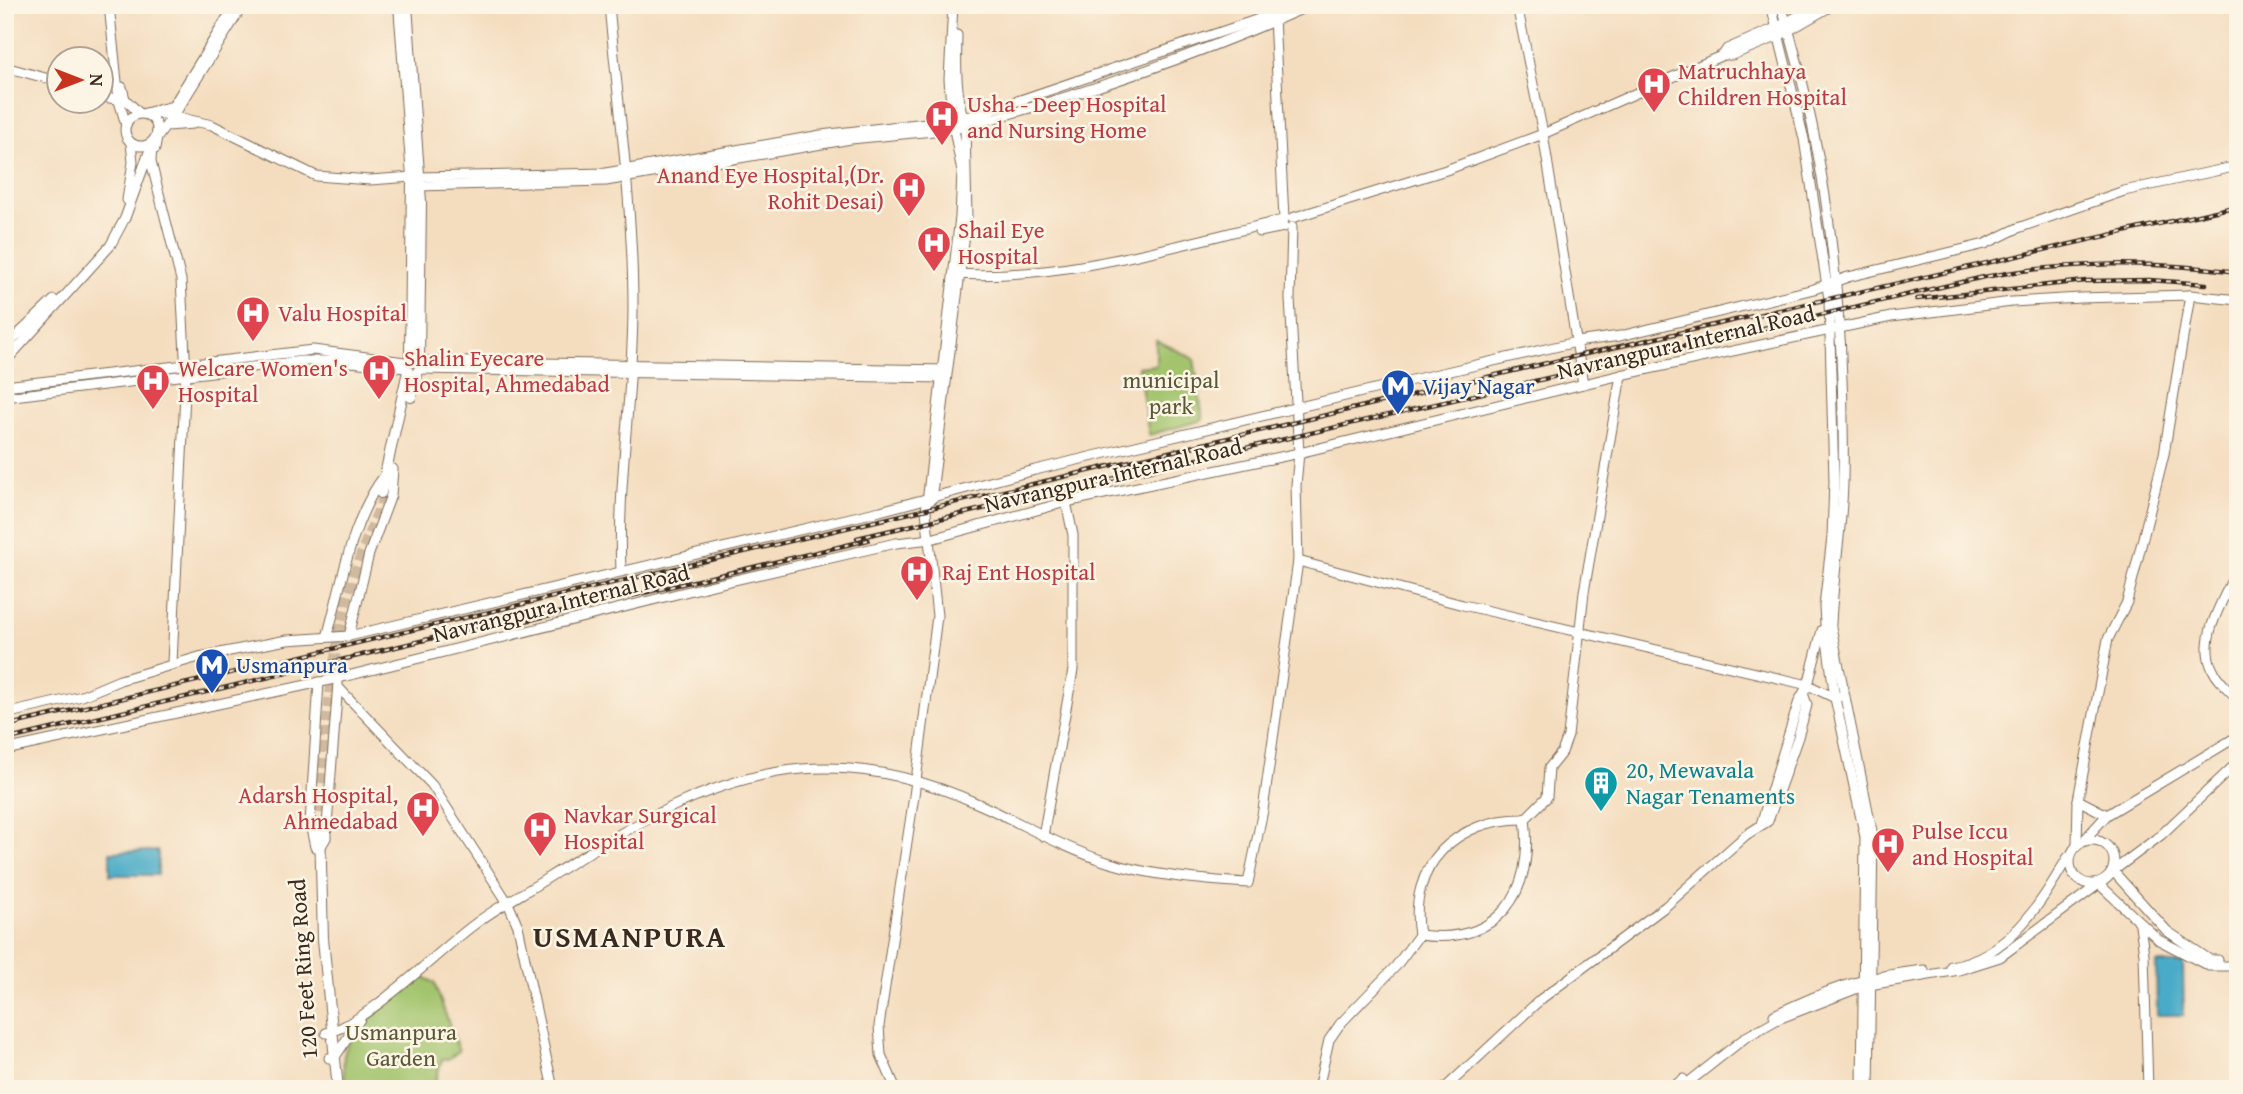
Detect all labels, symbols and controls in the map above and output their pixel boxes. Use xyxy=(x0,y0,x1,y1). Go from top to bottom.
north arrow xyxy=(46,46,116,116)
place label: Matruchhaya Children Hospital xyxy=(1678,54,1847,113)
hospital icon: Matruchhaya Children Hospital xyxy=(1635,65,1673,114)
text: N xyxy=(83,74,111,87)
place label: Usha - Deep Hospital and Nursing Home xyxy=(967,87,1167,146)
hospital icon: Usha - Deep Hospital and Nursing Home xyxy=(923,98,961,147)
place label: Anand Eye Hospital,(Dr. Rohit Desai) xyxy=(657,158,884,217)
hospital icon: Anand Eye Hospital,(Dr. Rohit Desai) xyxy=(890,169,928,218)
place label: Shail Eye Hospital xyxy=(958,213,1044,272)
hospital icon: Shail Eye Hospital xyxy=(915,224,953,273)
hospital icon: Valu Hospital xyxy=(234,294,272,343)
place label: Valu Hospital xyxy=(278,296,407,329)
street label: Navrangpura Internal Road xyxy=(1554,296,1819,387)
place label: Shalin Eyecare Hospital, Ahmedabad xyxy=(404,341,610,400)
place label: Welcare Women's Hospital xyxy=(178,351,348,410)
hospital icon: Shalin Eyecare Hospital, Ahmedabad xyxy=(360,352,398,401)
hospital icon: Welcare Women's Hospital xyxy=(134,362,172,411)
park label: municipal park xyxy=(1123,363,1220,422)
metro station icon: Vijay Nagar xyxy=(1379,367,1417,416)
place label: Vijay Nagar xyxy=(1422,369,1535,402)
street label: Navrangpura Internal Road xyxy=(981,429,1246,520)
hospital icon: Raj Ent Hospital xyxy=(898,553,936,602)
street label: Navrangpura Internal Road xyxy=(429,554,693,650)
place label: Raj Ent Hospital xyxy=(942,555,1096,588)
metro station icon: Usmanpura xyxy=(193,646,231,695)
place label: Usmanpura xyxy=(236,648,348,681)
place label: 20, Mewavala Nagar Tenaments xyxy=(1626,753,1795,812)
building icon: 20, Mewavala Nagar Tenaments xyxy=(1582,764,1620,813)
place label: Adarsh Hospital, Ahmedabad xyxy=(238,778,399,837)
hospital icon: Adarsh Hospital, Ahmedabad xyxy=(404,789,442,838)
place label: Navkar Surgical Hospital xyxy=(564,798,717,857)
hospital icon: Navkar Surgical Hospital xyxy=(521,809,559,858)
place label: Pulse Iccu and Hospital xyxy=(1912,814,2034,873)
hospital icon: Pulse Iccu and Hospital xyxy=(1869,825,1907,874)
street label: 120 Feet Ring Road xyxy=(280,877,325,1060)
district label: USMANPURA xyxy=(533,914,727,958)
park label: Usmanpura Garden xyxy=(345,1015,457,1074)

